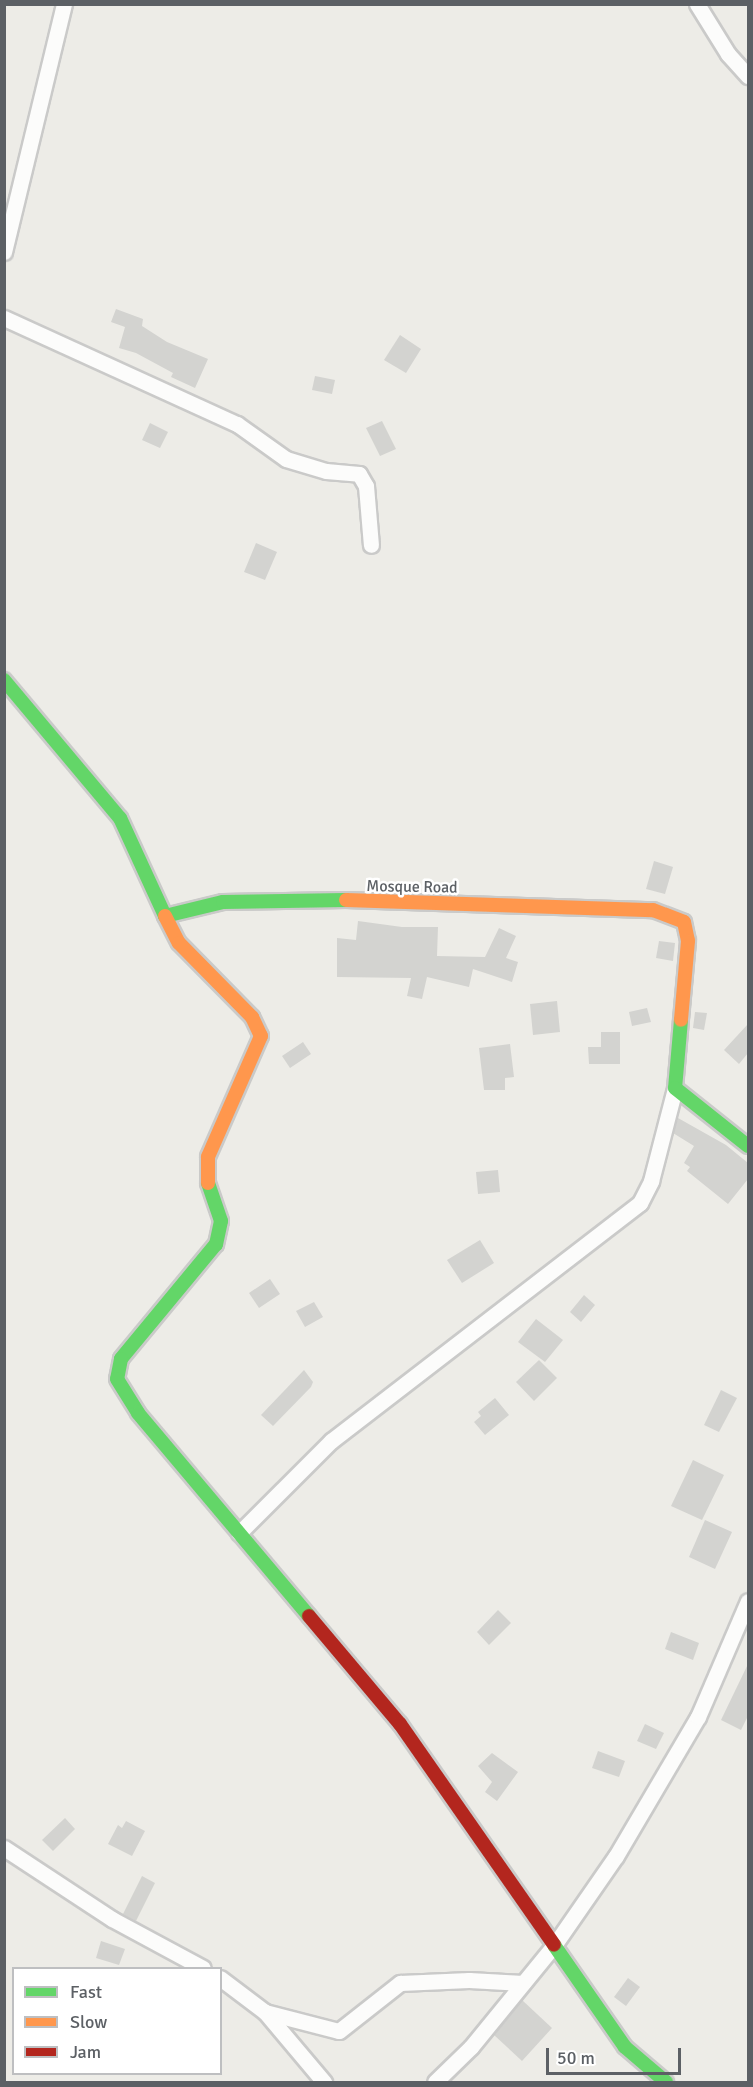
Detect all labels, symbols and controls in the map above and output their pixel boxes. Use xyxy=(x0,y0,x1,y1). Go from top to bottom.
street label: Mosque Road xyxy=(366,877,458,897)
legend xyxy=(12,1967,222,2075)
text: Fast xyxy=(70,1981,102,2003)
text: Slow xyxy=(70,2011,107,2033)
scale bar xyxy=(549,2036,684,2074)
text: Jam xyxy=(70,2041,101,2063)
text: 50 m xyxy=(557,2047,595,2069)

